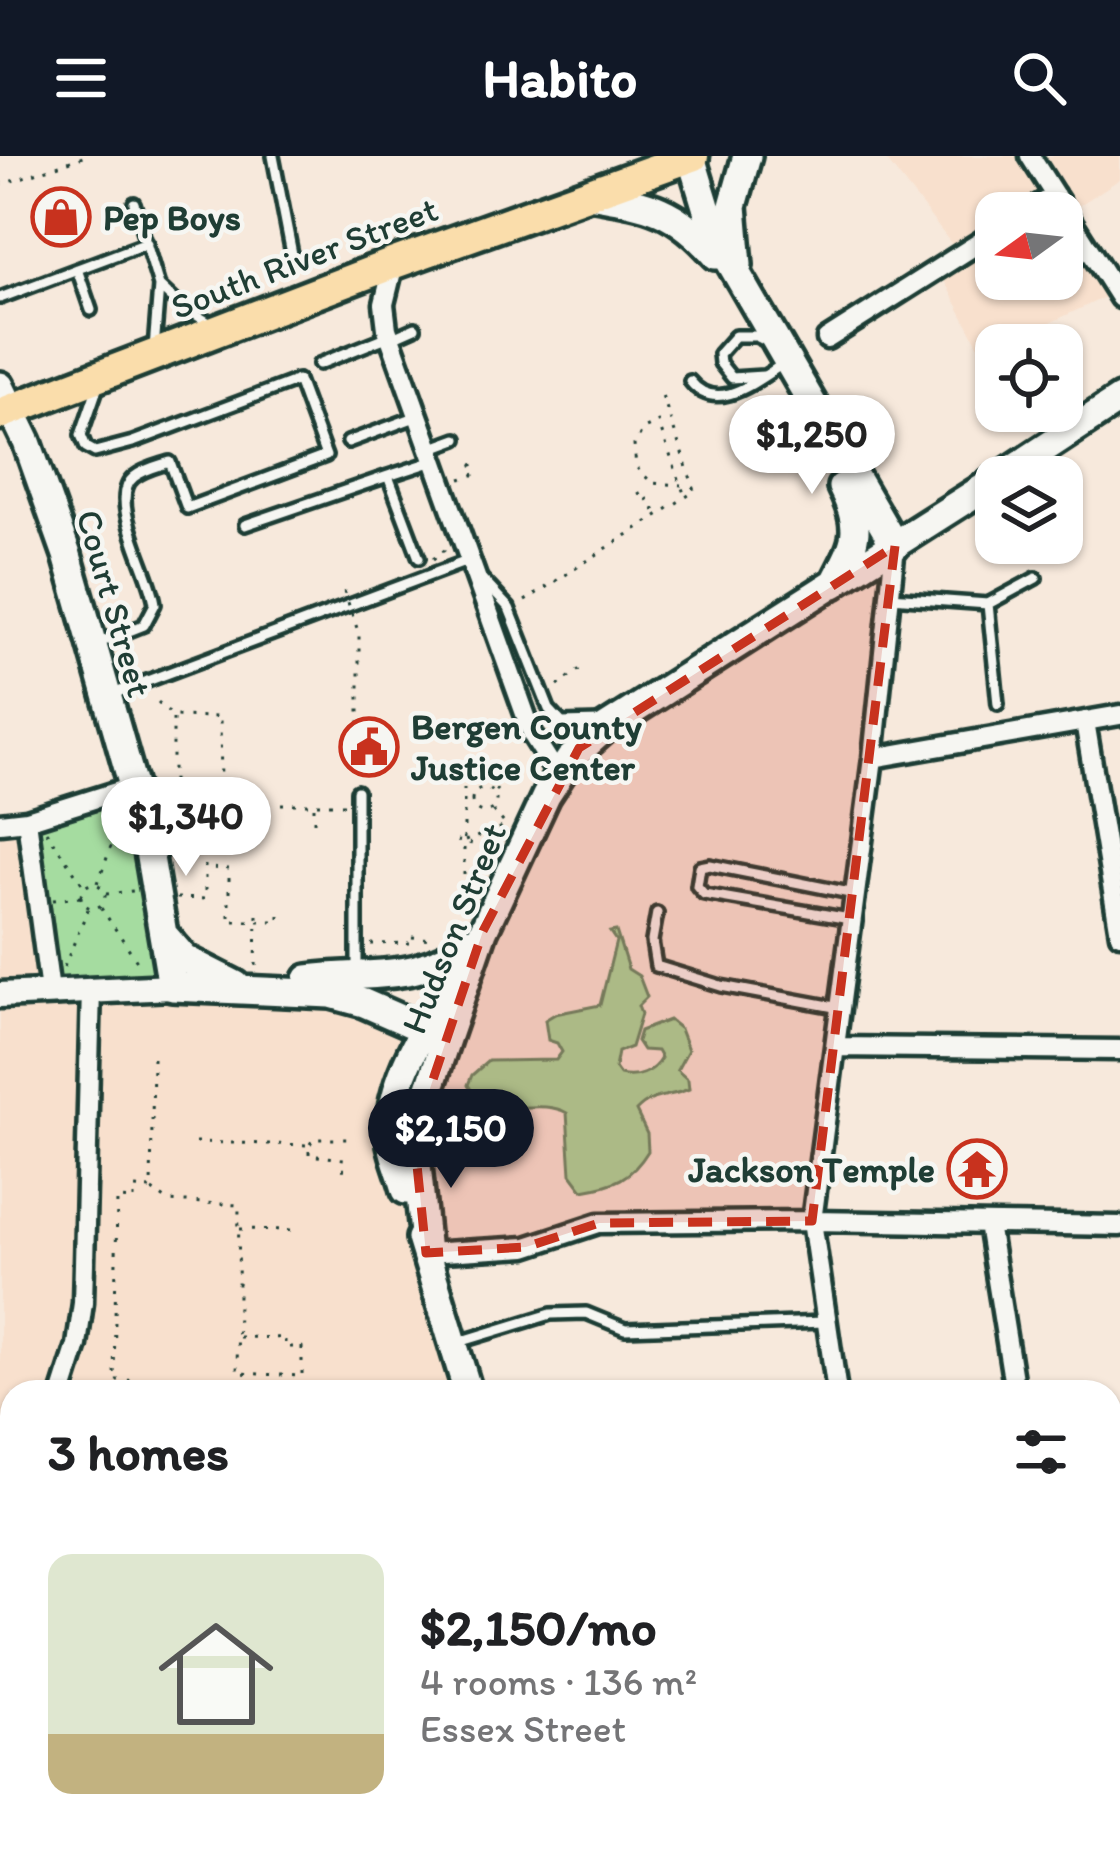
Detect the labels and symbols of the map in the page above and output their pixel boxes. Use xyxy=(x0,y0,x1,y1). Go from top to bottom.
shop icon: Pep Boys xyxy=(30,186,92,248)
street label: South River Street xyxy=(165,187,444,328)
north arrow xyxy=(975,192,1083,300)
place label: Pep Boys xyxy=(103,196,241,239)
pin: $1,250 xyxy=(714,395,910,497)
street label: Court Street xyxy=(67,505,162,702)
place label: Bergen County Justice Center xyxy=(410,705,643,789)
public building icon: Bergen County Justice Center xyxy=(338,716,400,778)
pin: $1,340 xyxy=(88,777,284,879)
street label: Hudson Street xyxy=(392,817,515,1040)
pin: $2,150 xyxy=(353,1089,549,1191)
temple icon: Jackson Temple xyxy=(946,1138,1008,1200)
place label: Jackson Temple xyxy=(687,1148,935,1191)

